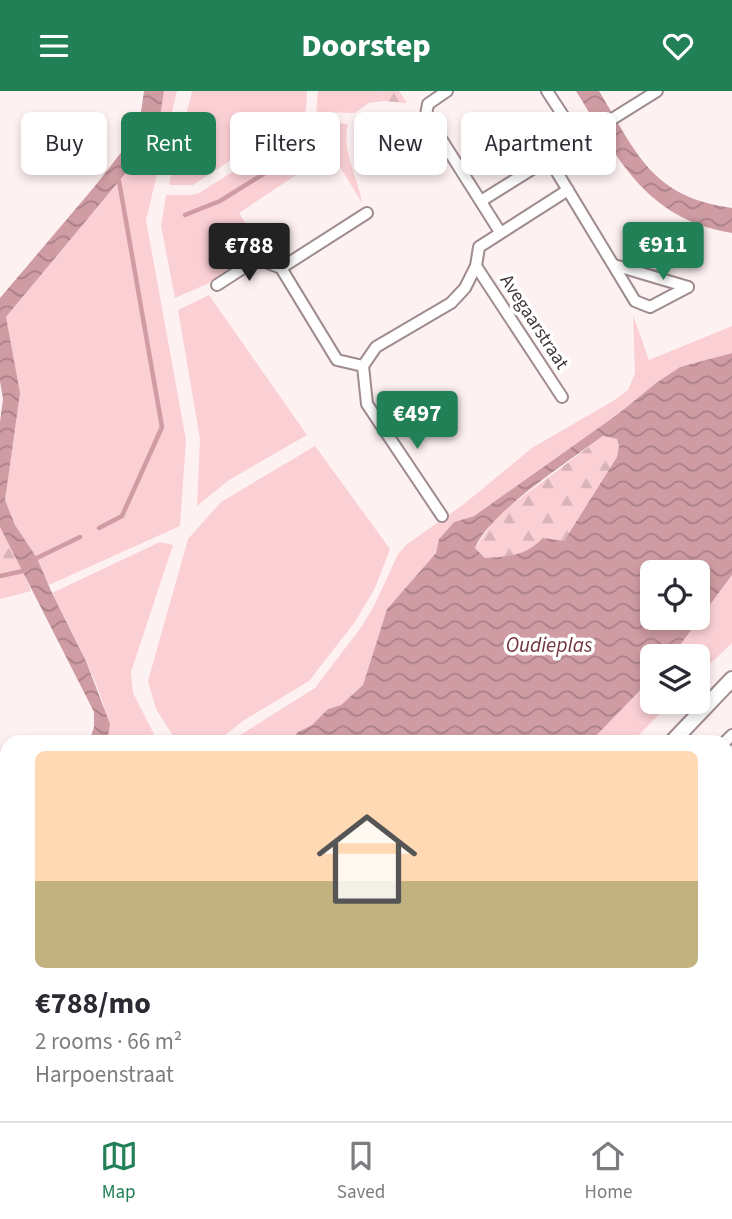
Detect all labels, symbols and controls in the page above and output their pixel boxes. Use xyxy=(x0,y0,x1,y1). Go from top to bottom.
text: Doorstep xyxy=(301,23,431,69)
icon: menu xyxy=(35,27,73,65)
icon: heart xyxy=(659,27,697,65)
chip: Buy xyxy=(21,112,107,175)
chip: Rent xyxy=(121,112,216,175)
chip: Filters xyxy=(230,112,340,175)
chip: New xyxy=(354,112,447,175)
chip: Apartment xyxy=(461,112,616,175)
pin: €788 xyxy=(208,223,290,283)
pin: €911 xyxy=(622,223,704,282)
text: €911 xyxy=(639,228,687,261)
text: €788 xyxy=(225,229,273,262)
street label: Avegaarstraat xyxy=(493,269,575,375)
pin: €497 xyxy=(376,391,458,451)
text: €497 xyxy=(393,397,441,430)
map controls xyxy=(640,560,710,714)
button: locate xyxy=(640,560,710,630)
water label: Oudieplas xyxy=(506,630,592,660)
button: layers xyxy=(640,644,710,714)
icon: home xyxy=(304,796,430,922)
text: €788/mo xyxy=(35,982,151,1025)
text: 2 rooms · 66 m² xyxy=(35,1025,182,1058)
text: Harpoenstraat xyxy=(35,1058,174,1091)
tab: Map xyxy=(100,1137,138,1206)
tab: Saved xyxy=(337,1137,385,1206)
tab: Home xyxy=(585,1137,632,1206)

